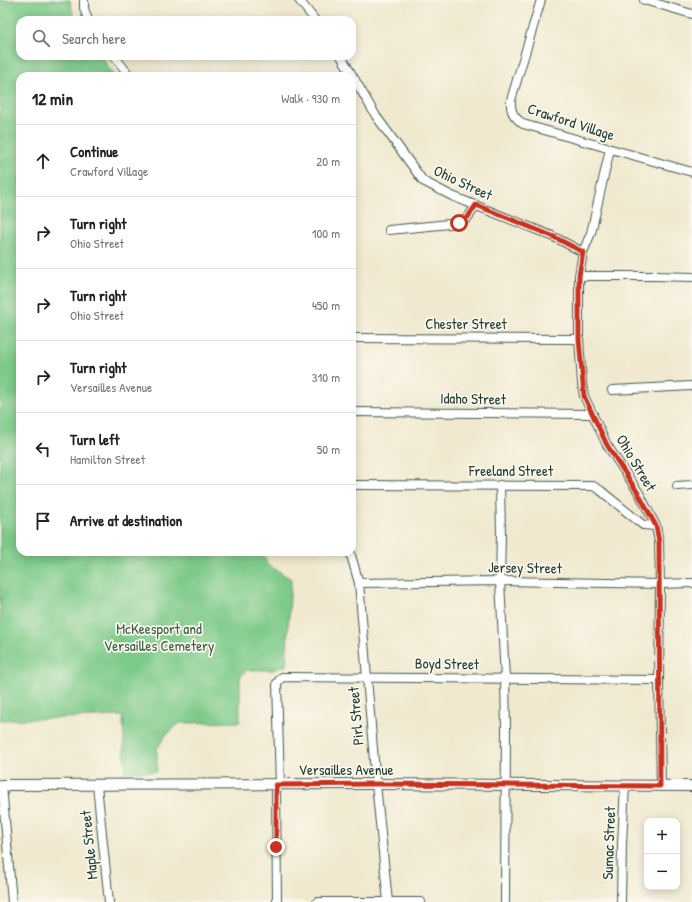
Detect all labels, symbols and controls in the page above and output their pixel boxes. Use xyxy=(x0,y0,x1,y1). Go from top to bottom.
search box xyxy=(16,16,356,60)
icon: search xyxy=(30,27,52,49)
text: Search here xyxy=(62,28,126,49)
text: 12 min xyxy=(32,87,73,110)
text: Walk · 930 m xyxy=(281,89,340,107)
street label: Crawford Village xyxy=(525,98,617,145)
text: Continue xyxy=(70,141,118,162)
icon: ahead xyxy=(32,150,54,172)
text: 20 m xyxy=(316,152,340,170)
street label: Ohio Street xyxy=(430,160,497,206)
text: Crawford Village xyxy=(70,162,148,180)
text: Turn right xyxy=(70,213,126,234)
route start xyxy=(450,214,468,232)
icon: right xyxy=(32,222,54,244)
text: 100 m xyxy=(312,224,340,242)
text: Ohio Street xyxy=(70,234,124,252)
text: Turn right xyxy=(70,285,126,306)
icon: right xyxy=(32,294,54,316)
text: 450 m xyxy=(312,296,340,314)
text: Ohio Street xyxy=(70,306,124,324)
street label: Chester Street xyxy=(425,313,508,334)
text: Turn right xyxy=(70,357,126,378)
icon: right xyxy=(32,366,54,388)
text: 310 m xyxy=(312,368,340,386)
text: Versailles Avenue xyxy=(70,378,152,396)
street label: Idaho Street xyxy=(440,387,507,410)
text: Turn left xyxy=(70,429,120,450)
street label: Ohio Street xyxy=(611,431,662,496)
icon: left xyxy=(32,438,54,460)
text: 50 m xyxy=(317,440,340,458)
text: Hamilton Street xyxy=(70,450,145,468)
street label: Freeland Street xyxy=(468,460,554,481)
icon: arrive xyxy=(32,510,54,532)
text: Arrive at destination xyxy=(70,510,182,531)
street label: Jersey Street xyxy=(488,556,563,579)
park label: McKeesport and Versailles Cemetery xyxy=(104,618,214,656)
street label: Boyd Street xyxy=(415,652,480,675)
street label: Pirl Street xyxy=(342,685,369,746)
street label: Versailles Avenue xyxy=(299,759,393,780)
street label: Sumac Street xyxy=(597,805,620,880)
street label: Maple Street xyxy=(74,809,103,881)
map controls xyxy=(644,818,680,890)
button: + xyxy=(644,818,680,854)
route end xyxy=(267,838,285,856)
button: − xyxy=(644,854,680,890)

